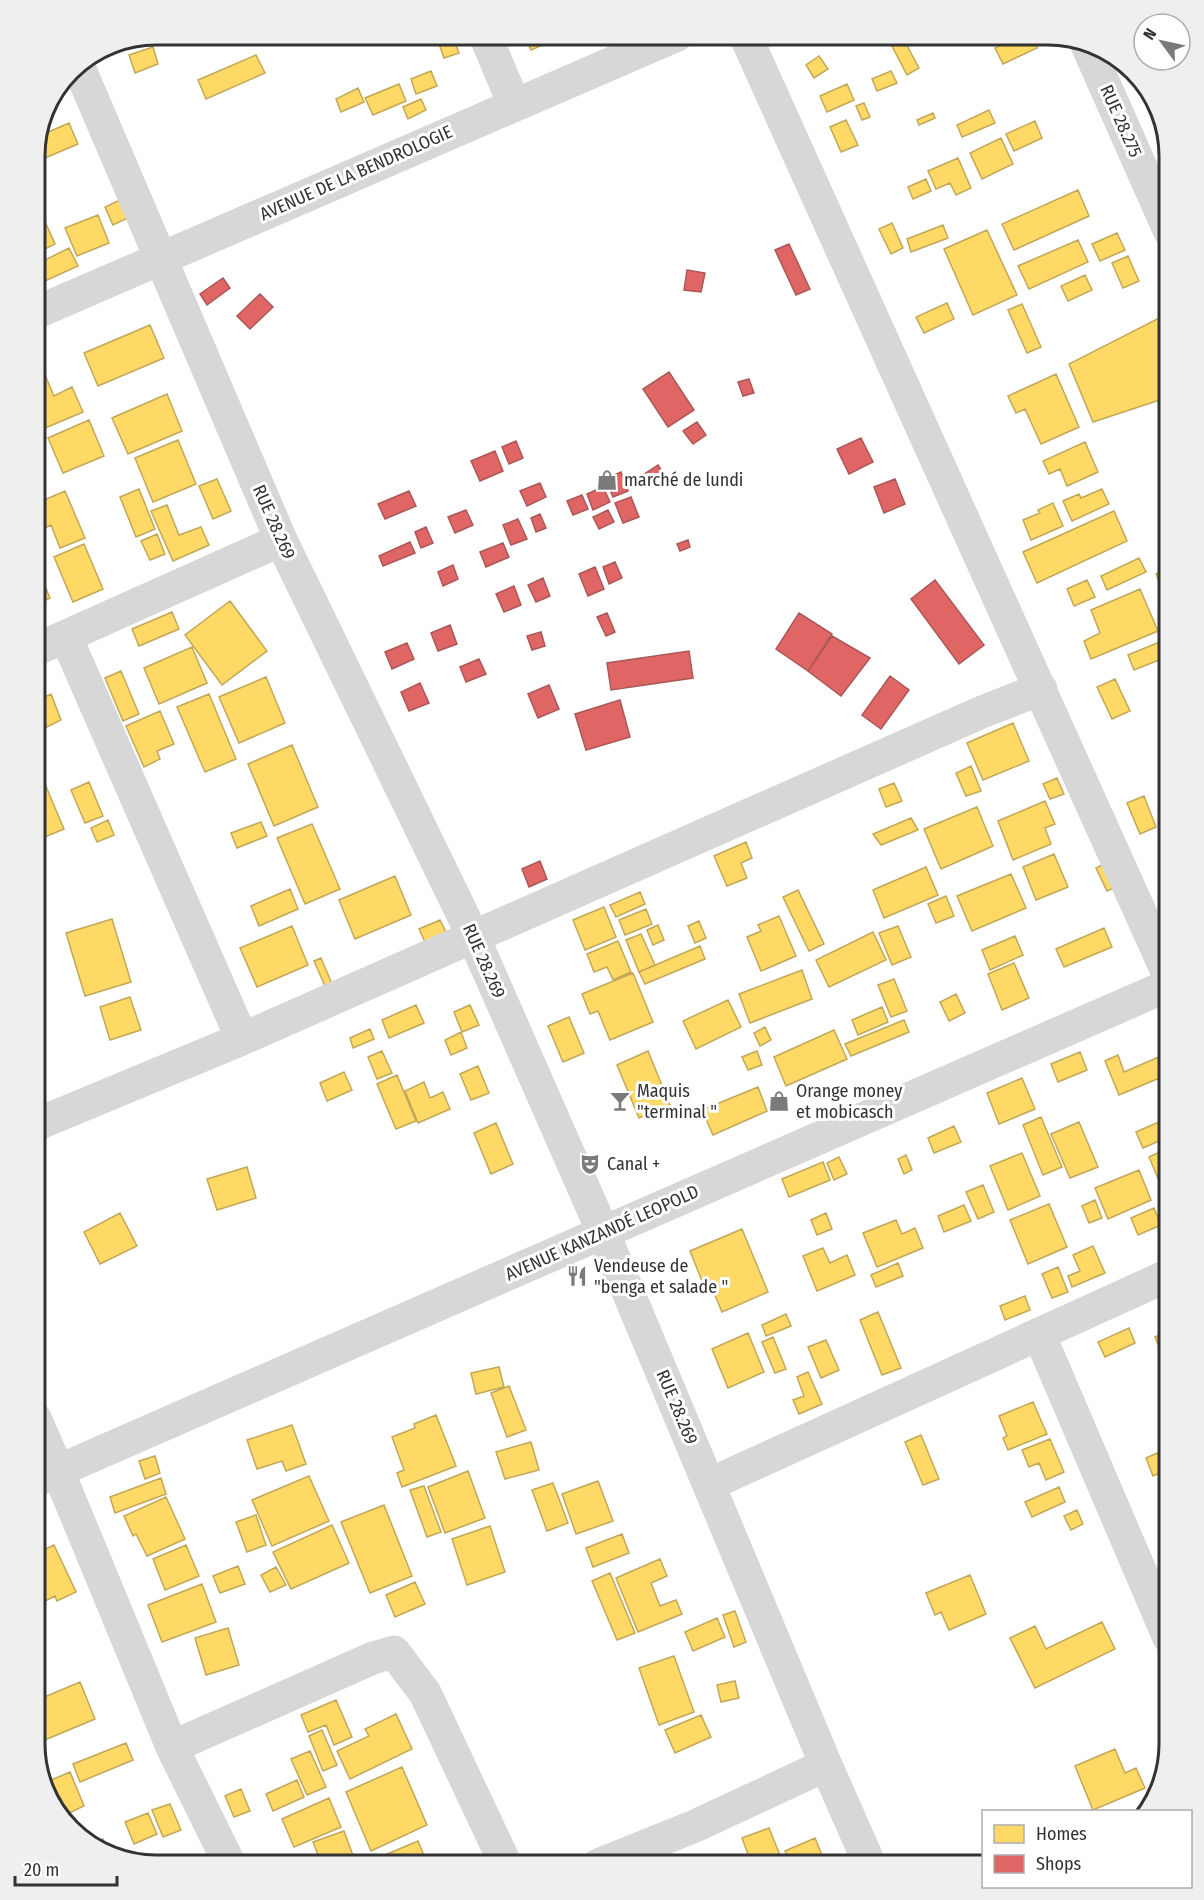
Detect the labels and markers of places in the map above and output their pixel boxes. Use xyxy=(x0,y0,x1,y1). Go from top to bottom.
shop icon: marché de lundi xyxy=(595,468,619,492)
place label: marché de lundi xyxy=(624,469,743,491)
place label: Maquis "terminal " xyxy=(637,1080,717,1123)
place label: Orange money et mobicasch xyxy=(796,1080,902,1123)
bar icon: Maquis "terminal " xyxy=(608,1089,632,1113)
shop icon: Orange money et mobicasch xyxy=(767,1089,791,1113)
theatre icon: Canal + xyxy=(578,1152,602,1176)
place label: Canal + xyxy=(607,1153,660,1175)
place label: Vendeuse de "benga et salade " xyxy=(594,1255,728,1298)
restaurant icon: Vendeuse de "benga et salade " xyxy=(565,1264,589,1288)

